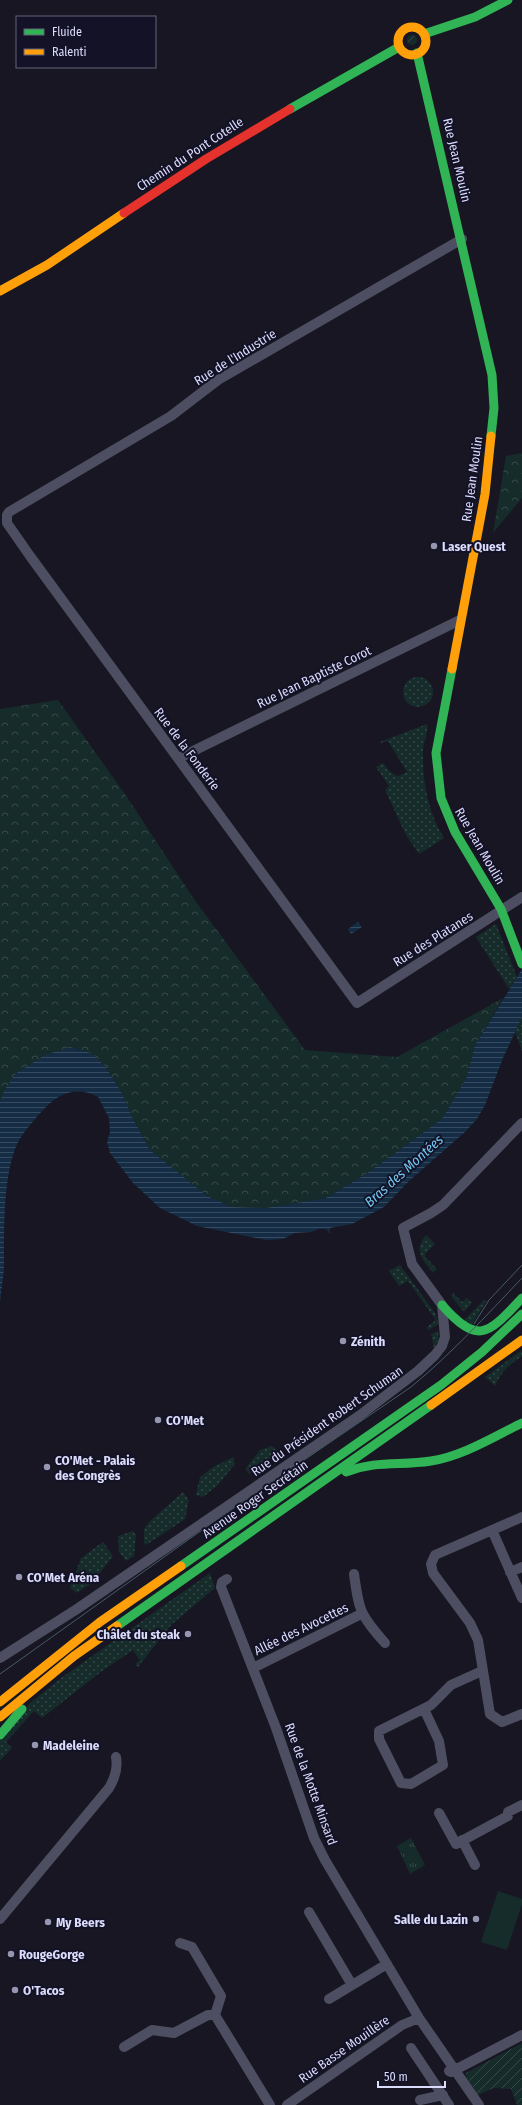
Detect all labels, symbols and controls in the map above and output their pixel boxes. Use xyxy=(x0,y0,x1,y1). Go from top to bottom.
legend xyxy=(16,16,156,68)
text: Fluide xyxy=(52,25,82,39)
text: Ralenti xyxy=(52,45,87,59)
street label: Chemin du Pont Cotelle xyxy=(134,114,246,194)
street label: Rue Jean Moulin xyxy=(440,116,474,204)
street label: Rue de l'Industrie xyxy=(191,326,279,388)
street label: Rue Jean Moulin xyxy=(459,435,485,523)
place label: Laser Quest xyxy=(442,539,506,554)
marker: Laser Quest xyxy=(429,541,439,551)
street label: Rue Jean Baptiste Corot xyxy=(255,643,374,711)
street label: Rue de la Fonderie xyxy=(151,705,223,793)
street label: Rue Jean Moulin xyxy=(452,805,508,887)
street label: Rue des Platanes xyxy=(390,908,476,970)
water label: Bras des Montées xyxy=(361,1131,447,1211)
place label: Zénith xyxy=(351,1334,385,1349)
marker: Zénith xyxy=(338,1336,348,1346)
street label: Rue du Président Robert Schuman xyxy=(248,1363,406,1479)
place label: CO'Met xyxy=(166,1413,205,1428)
marker: CO'Met xyxy=(153,1415,163,1425)
place label: CO'Met - Palais des Congrès xyxy=(55,1453,136,1483)
street label: Avenue Roger Secrétain xyxy=(199,1457,311,1541)
marker: CO'Met - Palais des Congrès xyxy=(42,1462,52,1472)
place label: CO'Met Aréna xyxy=(27,1570,100,1585)
marker: CO'Met Aréna xyxy=(14,1572,24,1582)
street label: Allée des Avocettes xyxy=(251,1599,351,1658)
place label: Châlet du steak xyxy=(97,1627,180,1642)
marker: Châlet du steak xyxy=(183,1629,193,1639)
street label: Rue de la Motte Minsard xyxy=(282,1721,340,1847)
place label: Madeleine xyxy=(43,1738,100,1753)
marker: Madeleine xyxy=(30,1740,40,1750)
place label: Salle du Lazin xyxy=(394,1912,468,1927)
marker: Salle du Lazin xyxy=(471,1914,481,1924)
place label: My Beers xyxy=(56,1915,105,1930)
marker: My Beers xyxy=(43,1917,53,1927)
place label: RougeGorge xyxy=(19,1947,85,1962)
marker: RougeGorge xyxy=(6,1949,16,1959)
place label: O'Tacos xyxy=(23,1983,65,1998)
marker: O'Tacos xyxy=(10,1985,20,1995)
street label: Rue Basse Mouillère xyxy=(296,2012,392,2086)
scale bar xyxy=(378,2063,445,2089)
text: 50 m xyxy=(384,2070,408,2084)

